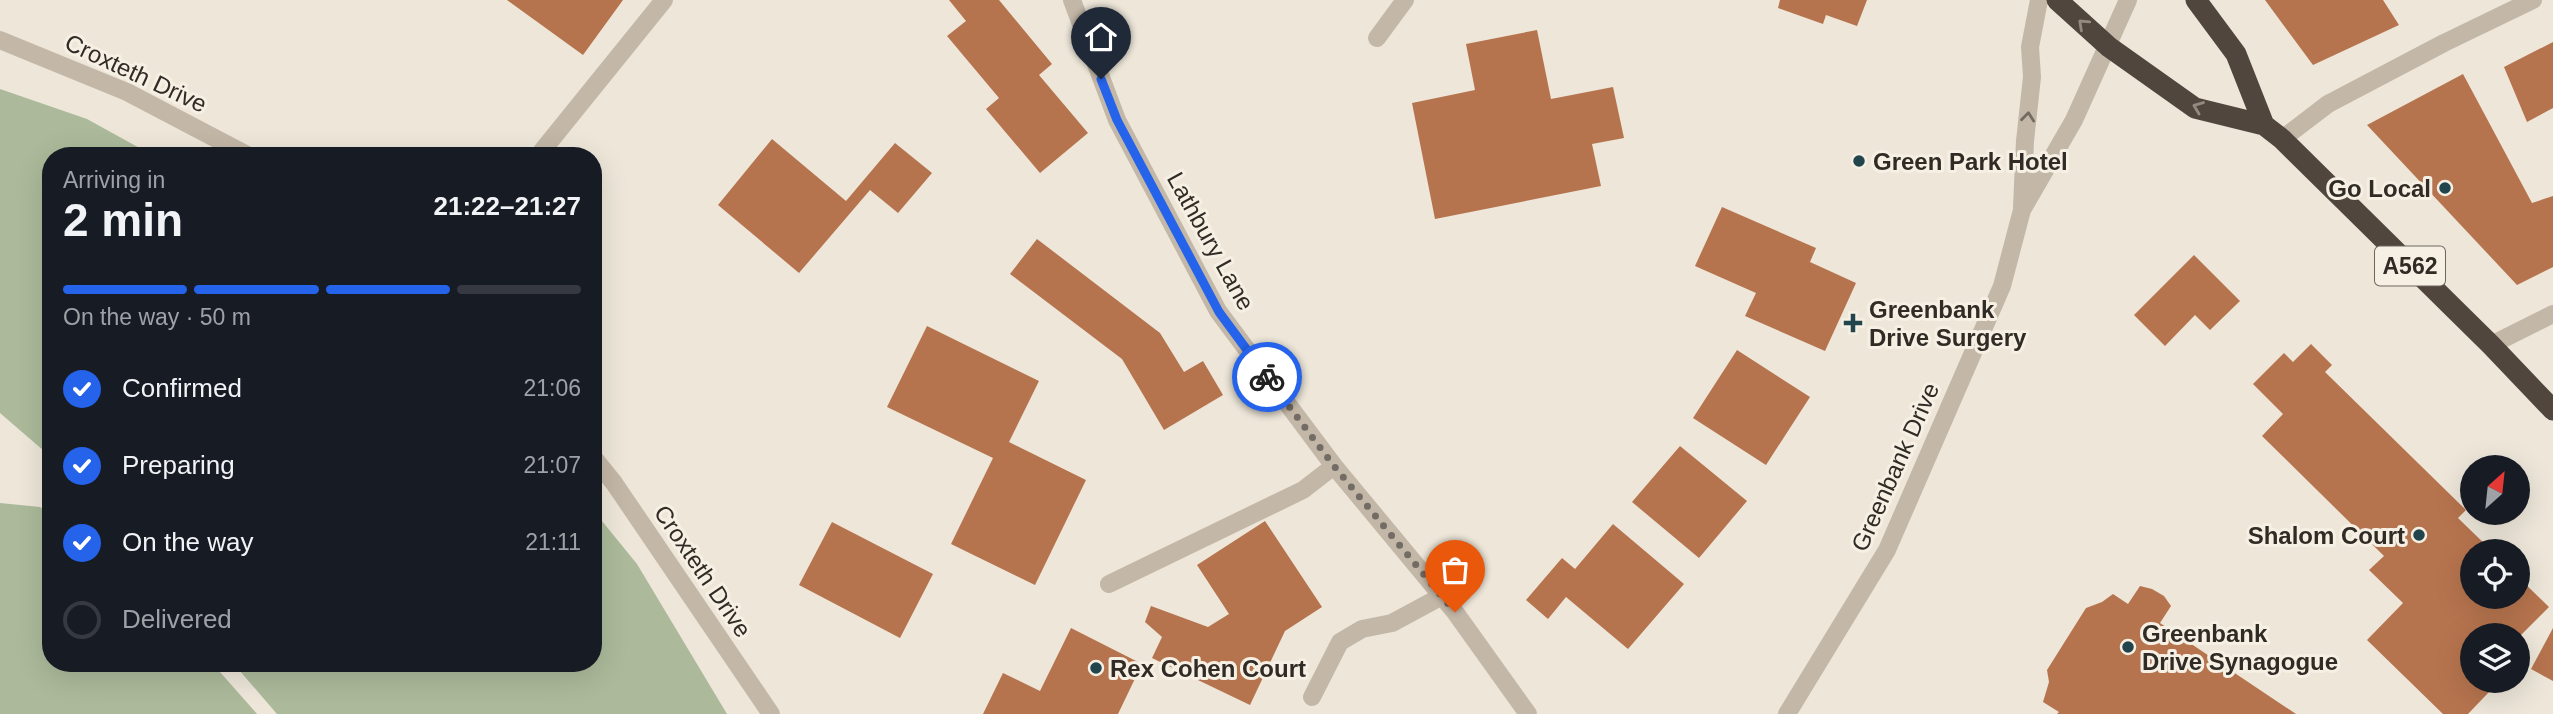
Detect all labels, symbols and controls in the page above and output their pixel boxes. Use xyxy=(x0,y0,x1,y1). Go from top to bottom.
pin xyxy=(1071,7,1131,79)
icon: home xyxy=(1082,18,1120,56)
one-way arrow xyxy=(2078,19,2091,32)
street label: Croxteth Drive xyxy=(61,28,211,118)
one-way arrow xyxy=(2193,102,2205,116)
one-way arrow xyxy=(2020,112,2035,123)
place label: Green Park Hotel xyxy=(1873,148,2068,175)
marker: Green Park Hotel xyxy=(1851,153,1867,169)
text: Arriving in xyxy=(63,167,165,193)
street label: Lathbury Lane xyxy=(1162,167,1260,315)
place label: Go Local xyxy=(2328,175,2431,202)
marker: Go Local xyxy=(2437,180,2453,196)
text: 21:22–21:27 xyxy=(434,191,581,221)
text: 2 min xyxy=(63,194,183,246)
road number: A562 xyxy=(2375,246,2445,286)
place label: Greenbank Drive Surgery xyxy=(1869,296,2027,351)
text: On the way · 50 m xyxy=(63,304,251,330)
marker: Greenbank Drive Surgery xyxy=(1843,313,1863,333)
courier xyxy=(1232,342,1302,412)
icon: bike xyxy=(1248,358,1286,396)
icon: check xyxy=(63,370,101,408)
text: Confirmed xyxy=(122,373,242,403)
text: 21:06 xyxy=(523,375,581,401)
street label: Greenbank Drive xyxy=(1846,379,1944,555)
icon: check xyxy=(63,447,101,485)
text: Preparing xyxy=(122,450,235,480)
text: 21:07 xyxy=(523,452,581,478)
north arrow xyxy=(2460,455,2530,525)
map controls xyxy=(2460,455,2530,693)
street label: Croxteth Drive xyxy=(649,500,757,642)
place label: Shalom Court xyxy=(2248,522,2405,549)
icon: check xyxy=(63,524,101,562)
text: On the way xyxy=(122,527,254,557)
marker: Shalom Court xyxy=(2411,527,2427,543)
text: 21:11 xyxy=(525,529,581,555)
button: locate xyxy=(2460,539,2530,609)
pin xyxy=(1425,540,1485,612)
icon: bag xyxy=(1436,551,1474,589)
text: Delivered xyxy=(122,604,232,634)
place label: Greenbank Drive Synagogue xyxy=(2142,620,2338,675)
button: layers xyxy=(2460,623,2530,693)
marker: Greenbank Drive Synagogue xyxy=(2120,639,2136,655)
place label: Rex Cohen Court xyxy=(1110,655,1306,682)
marker: Rex Cohen Court xyxy=(1088,660,1104,676)

